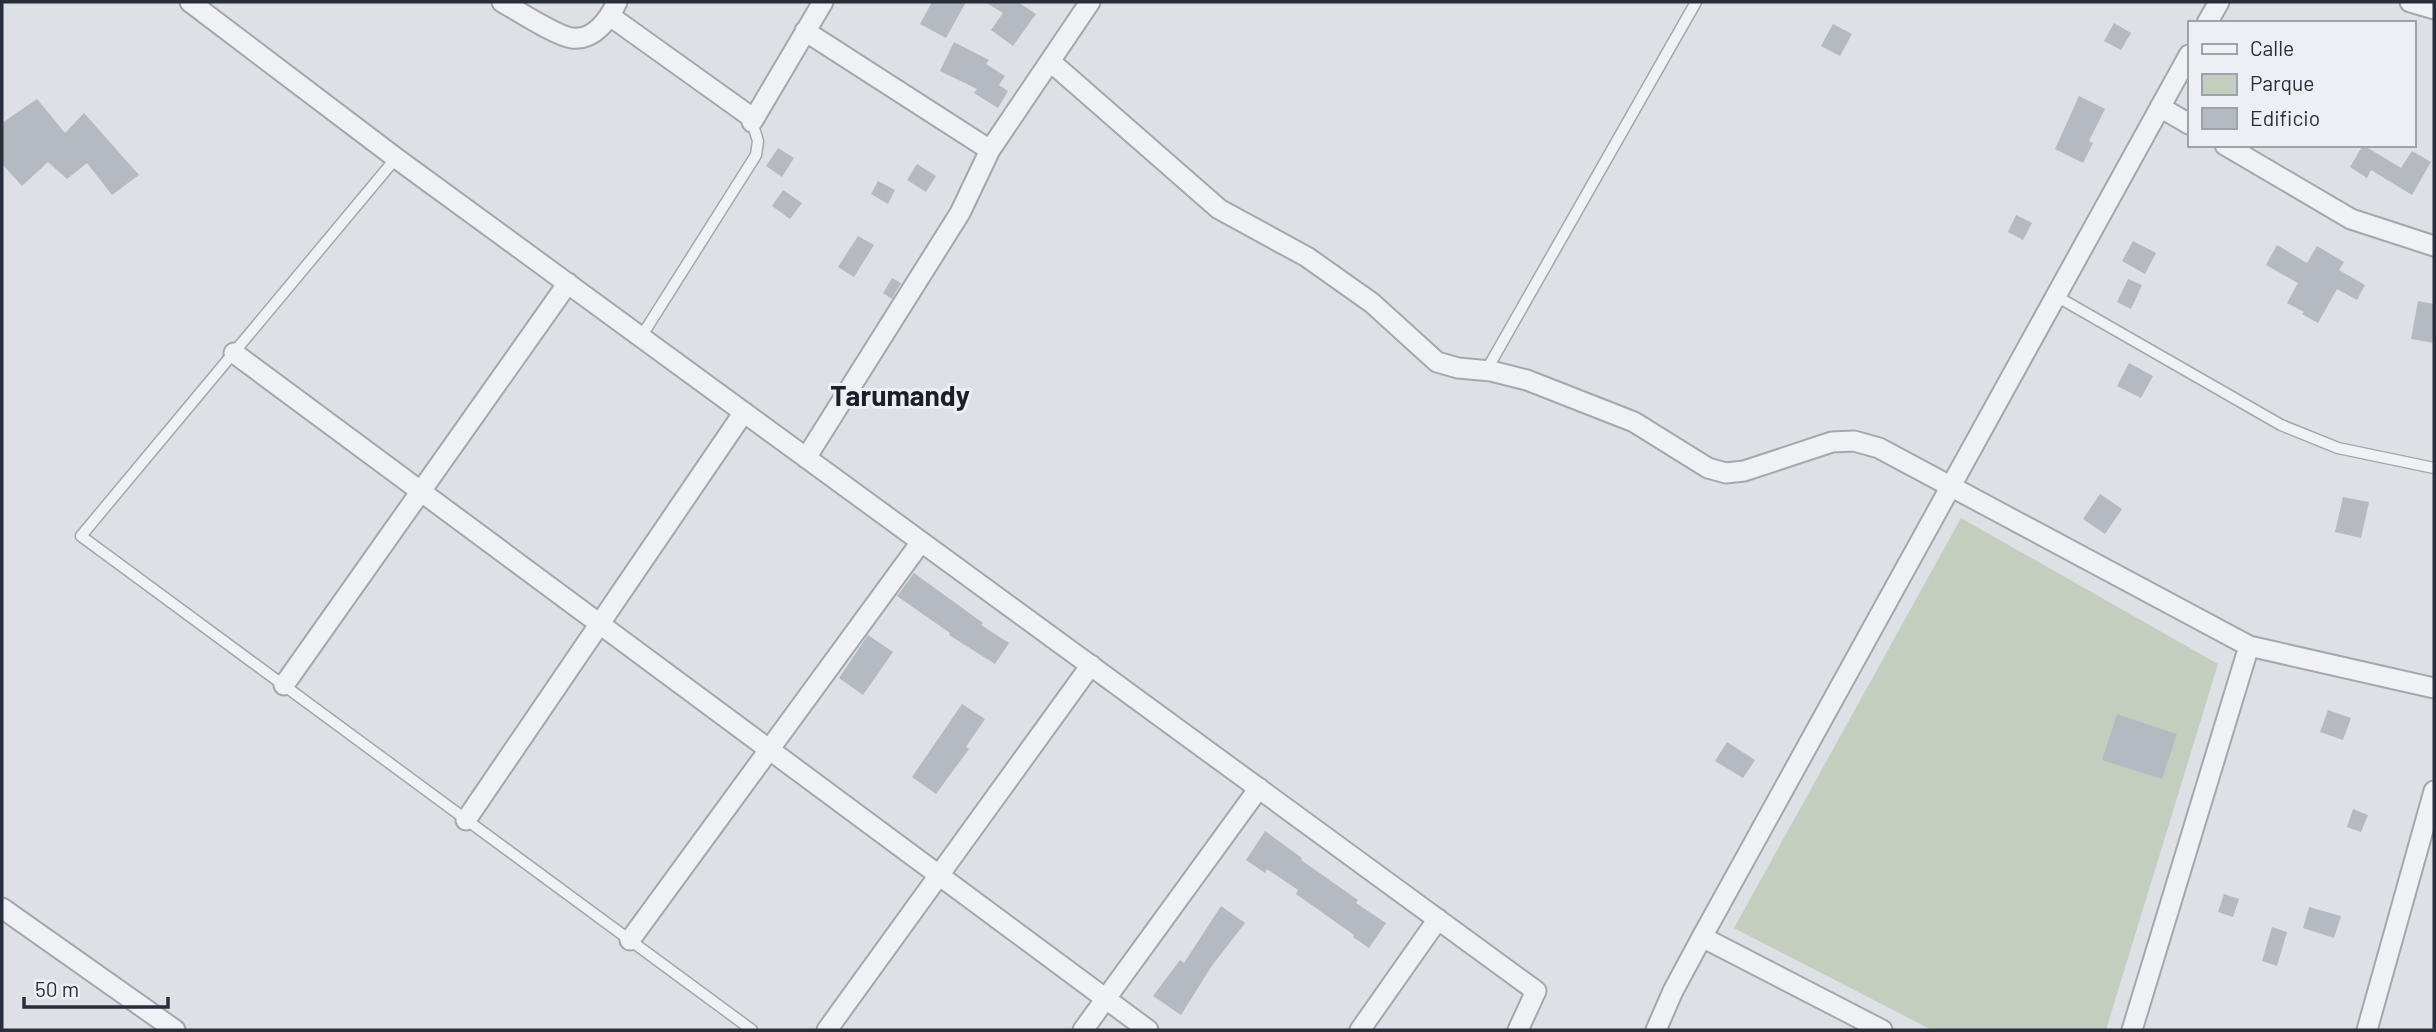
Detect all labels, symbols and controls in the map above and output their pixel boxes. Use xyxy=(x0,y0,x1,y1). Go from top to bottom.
legend xyxy=(2188,21,2415,147)
text: Calle xyxy=(2250,35,2294,60)
text: Parque xyxy=(2250,70,2315,95)
text: Edificio xyxy=(2250,105,2320,130)
district label: Tarumandy xyxy=(830,378,970,412)
scale bar xyxy=(24,965,168,1009)
text: 50 m xyxy=(35,976,79,1001)

